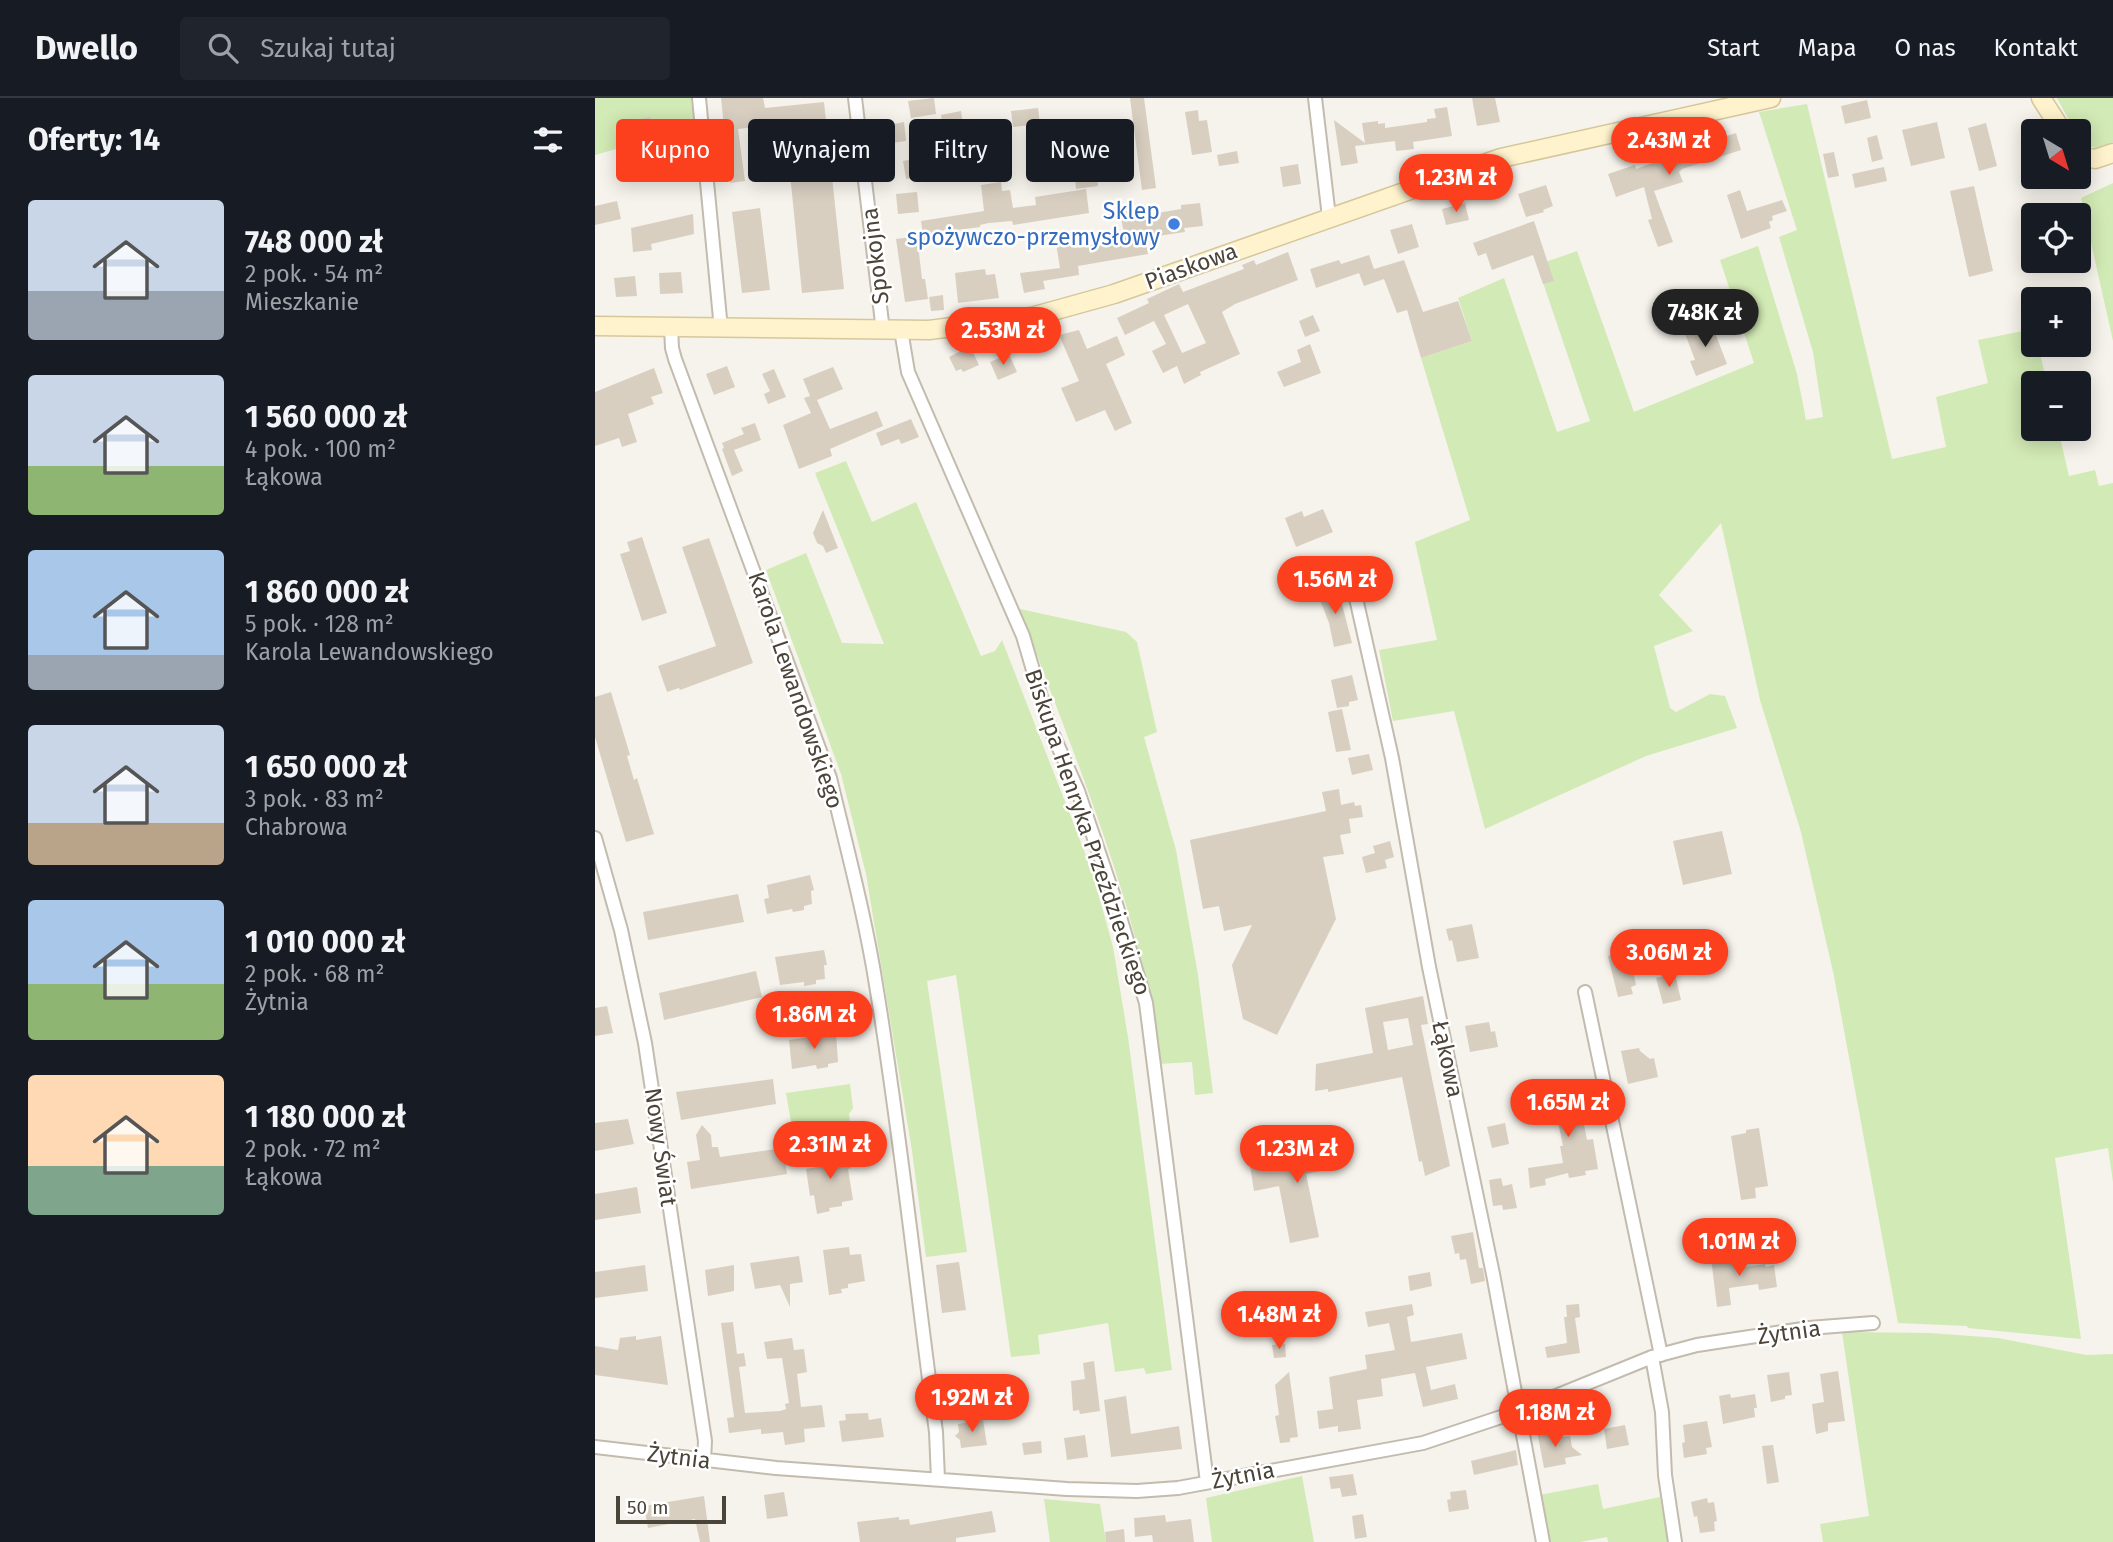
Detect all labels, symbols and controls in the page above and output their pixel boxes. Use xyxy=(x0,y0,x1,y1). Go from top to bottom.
search box xyxy=(180,17,670,80)
text: Dwello xyxy=(35,28,138,68)
icon: search xyxy=(204,29,242,67)
text: Szukaj tutaj xyxy=(260,33,396,64)
text: Start xyxy=(1707,34,1760,62)
text: Mapa xyxy=(1798,34,1857,62)
text: O nas xyxy=(1895,34,1956,62)
text: Kontakt xyxy=(1994,34,2078,62)
pin: 2.43M zł xyxy=(1597,118,1741,177)
chip: Kupno xyxy=(616,119,734,182)
chip: Wynajem xyxy=(748,119,895,182)
chip: Filtry xyxy=(909,119,1012,182)
chip: Nowe xyxy=(1026,119,1134,182)
north arrow xyxy=(2021,119,2091,189)
map controls xyxy=(2021,119,2091,441)
icon: filters xyxy=(529,121,567,159)
text: Oferty: 14 xyxy=(28,122,160,158)
text: 2.43M zł xyxy=(1627,126,1711,154)
pin: 1.23M zł xyxy=(1384,155,1528,214)
text: 1.23M zł xyxy=(1415,163,1497,191)
place label: Sklep spożywczo-przemysłowy xyxy=(907,197,1161,251)
button: locate xyxy=(2021,203,2091,273)
street label: Spokojna xyxy=(855,206,895,306)
marker: Sklep spożywczo-przemysłowy xyxy=(1166,216,1182,232)
text: 748 000 zł xyxy=(245,224,383,260)
icon: home xyxy=(84,228,168,312)
street label: Piaskowa xyxy=(1141,236,1241,296)
text: 2 pok. · 54 m² xyxy=(245,260,383,288)
button: + xyxy=(2021,287,2091,357)
text: Mieszkanie xyxy=(245,288,359,316)
pin: 748K zł xyxy=(1640,289,1770,349)
text: 748K zł xyxy=(1668,298,1742,326)
pin: 2.53M zł xyxy=(931,308,1075,367)
text: 2.53M zł xyxy=(961,316,1045,344)
button: − xyxy=(2021,371,2091,441)
text: 1 560 000 zł xyxy=(245,399,408,435)
icon: home xyxy=(84,403,168,487)
text: 4 pok. · 100 m² xyxy=(245,435,396,463)
text: Łąkowa xyxy=(245,463,323,491)
pin: 1.56M zł xyxy=(1263,556,1407,616)
text: 1.56M zł xyxy=(1293,565,1377,593)
street label: Karola Lewandowskiego xyxy=(742,568,850,812)
text: 1 860 000 zł xyxy=(245,574,409,610)
icon: home xyxy=(84,578,168,662)
text: 5 pok. · 128 m² xyxy=(245,610,394,638)
text: Karola Lewandowskiego xyxy=(245,638,494,666)
street label: Biskupa Henryka Przeździeckiego xyxy=(1019,665,1157,999)
text: 1 650 000 zł xyxy=(245,749,407,785)
icon: home xyxy=(84,753,168,837)
text: 3 pok. · 83 m² xyxy=(245,785,384,813)
text: Chabrowa xyxy=(245,813,348,841)
text: 1 010 000 zł xyxy=(245,924,405,960)
icon: home xyxy=(84,928,168,1012)
pin: 3.06M zł xyxy=(1597,930,1741,989)
text: 3.06M zł xyxy=(1626,938,1712,966)
text: 2 pok. · 68 m² xyxy=(245,960,385,988)
text: Żytnia xyxy=(245,988,309,1016)
pin: 1.86M zł xyxy=(742,992,886,1051)
text: 1.86M zł xyxy=(772,1000,856,1028)
street label: Łąkowa xyxy=(1426,1018,1470,1100)
pin: 1.65M zł xyxy=(1496,1080,1640,1139)
street label: Nowy Świat xyxy=(639,1086,684,1209)
text: 1.65M zł xyxy=(1526,1088,1610,1116)
text: 1 180 000 zł xyxy=(245,1099,406,1135)
icon: home xyxy=(84,1103,168,1187)
pin: 2.31M zł xyxy=(758,1122,902,1181)
pin: 1.23M zł xyxy=(1225,1126,1369,1185)
text: 2.31M zł xyxy=(789,1130,871,1158)
text: 1.23M zł xyxy=(1256,1134,1338,1162)
text: 2 pok. · 72 m² xyxy=(245,1135,381,1163)
text: Łąkowa xyxy=(245,1163,323,1191)
pin: 1.01M zł xyxy=(1667,1218,1811,1278)
text: 1.01M zł xyxy=(1698,1227,1780,1255)
pin: 1.48M zł xyxy=(1207,1292,1351,1351)
text: 1.48M zł xyxy=(1237,1300,1321,1328)
street label: Żytnia xyxy=(1755,1314,1823,1350)
pin: 1.92M zł xyxy=(900,1374,1044,1434)
text: 1.92M zł xyxy=(931,1383,1013,1411)
pin: 1.18M zł xyxy=(1483,1390,1627,1449)
text: 1.18M zł xyxy=(1515,1398,1595,1426)
street label: Żytnia xyxy=(646,1439,712,1475)
street label: Żytnia xyxy=(1209,1455,1277,1495)
scale bar xyxy=(616,1493,726,1525)
text: 50 m xyxy=(627,1496,668,1519)

